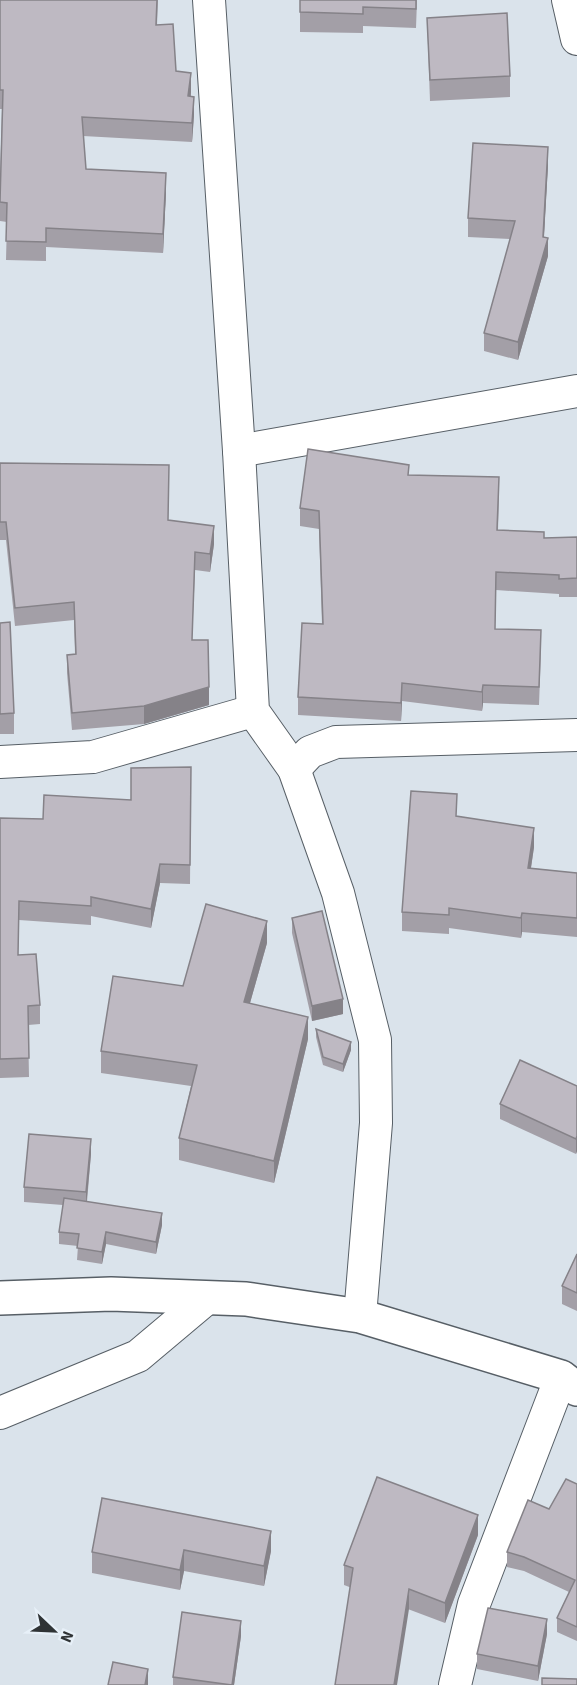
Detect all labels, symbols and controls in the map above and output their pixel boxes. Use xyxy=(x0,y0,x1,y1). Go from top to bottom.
north arrow xyxy=(24,1601,84,1661)
text: N xyxy=(55,1627,79,1646)

